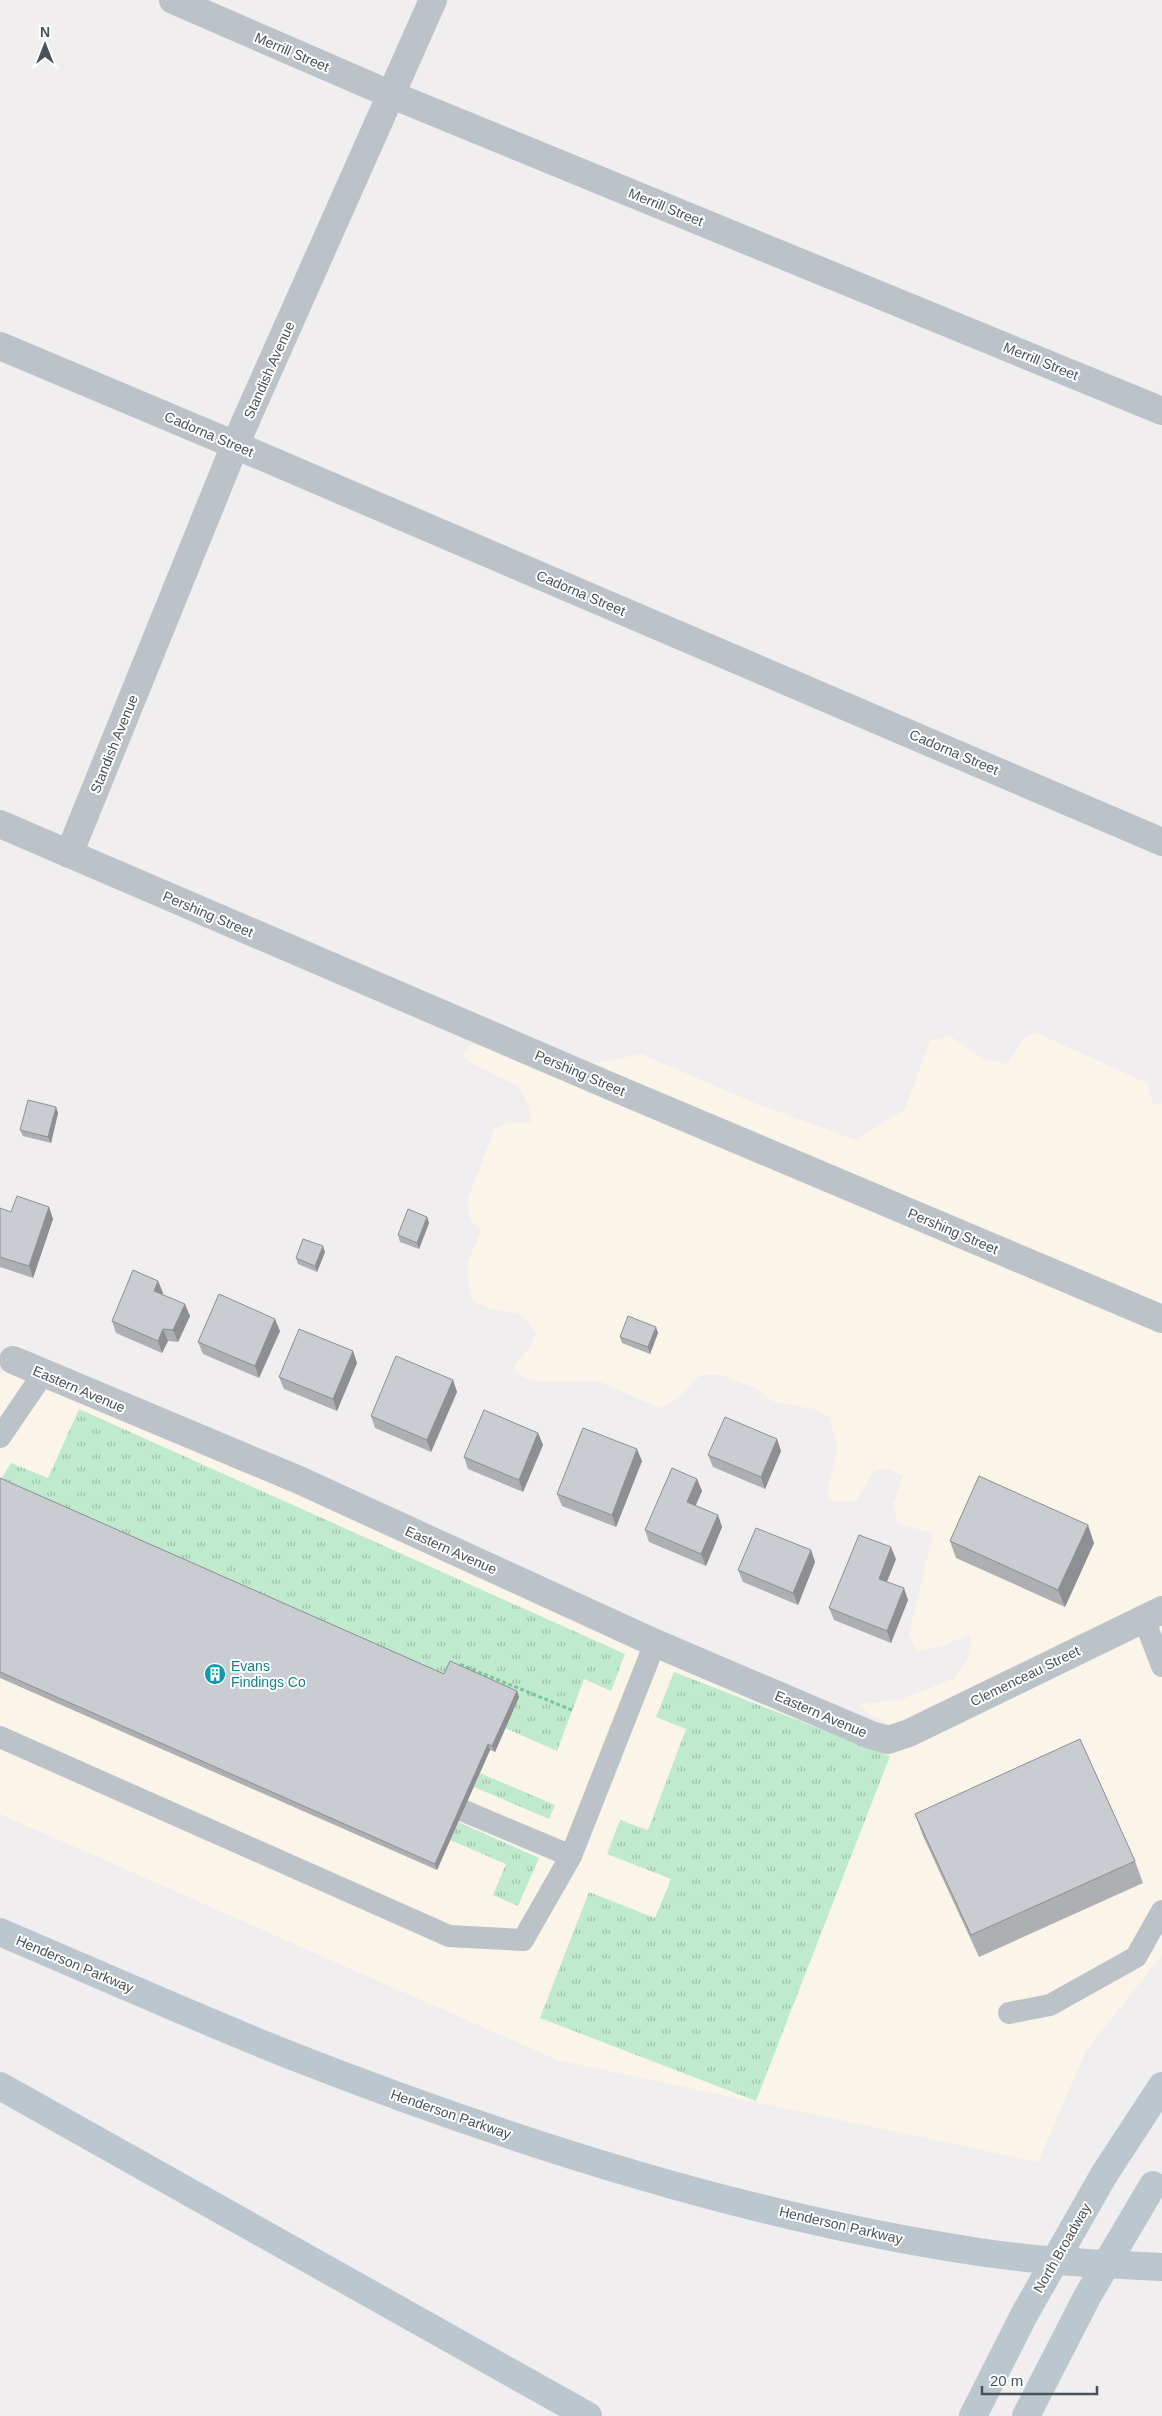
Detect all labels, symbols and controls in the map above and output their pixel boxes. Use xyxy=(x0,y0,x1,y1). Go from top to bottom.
north arrow xyxy=(20,20,70,70)
text: N xyxy=(40,24,50,40)
street label: Merrill Street xyxy=(252,29,332,75)
street label: Merrill Street xyxy=(626,185,706,229)
street label: Standish Avenue xyxy=(240,319,298,421)
street label: Merrill Street xyxy=(1001,339,1081,383)
street label: Cadorna Street xyxy=(162,408,256,460)
street label: Cadorna Street xyxy=(534,567,628,619)
street label: Standish Avenue xyxy=(87,692,141,796)
street label: Cadorna Street xyxy=(907,726,1001,778)
street label: Pershing Street xyxy=(160,888,256,940)
street label: Pershing Street xyxy=(532,1047,628,1099)
street label: Pershing Street xyxy=(905,1205,1001,1257)
street label: Eastern Avenue xyxy=(30,1362,128,1416)
street label: Eastern Avenue xyxy=(403,1523,499,1577)
street label: Clemenceau Street xyxy=(968,1642,1082,1709)
place label: Evans Findings Co xyxy=(231,1658,306,1690)
building icon: Evans Findings Co xyxy=(203,1662,227,1686)
street label: Eastern Avenue xyxy=(772,1687,870,1741)
street label: Henderson Parkway xyxy=(14,1932,136,1996)
street label: Henderson Parkway xyxy=(389,2086,513,2142)
street label: North Broadway xyxy=(1030,2201,1094,2295)
street label: Henderson Parkway xyxy=(778,2203,904,2247)
scale bar xyxy=(982,2364,1097,2396)
text: 20 m xyxy=(990,2372,1023,2389)

